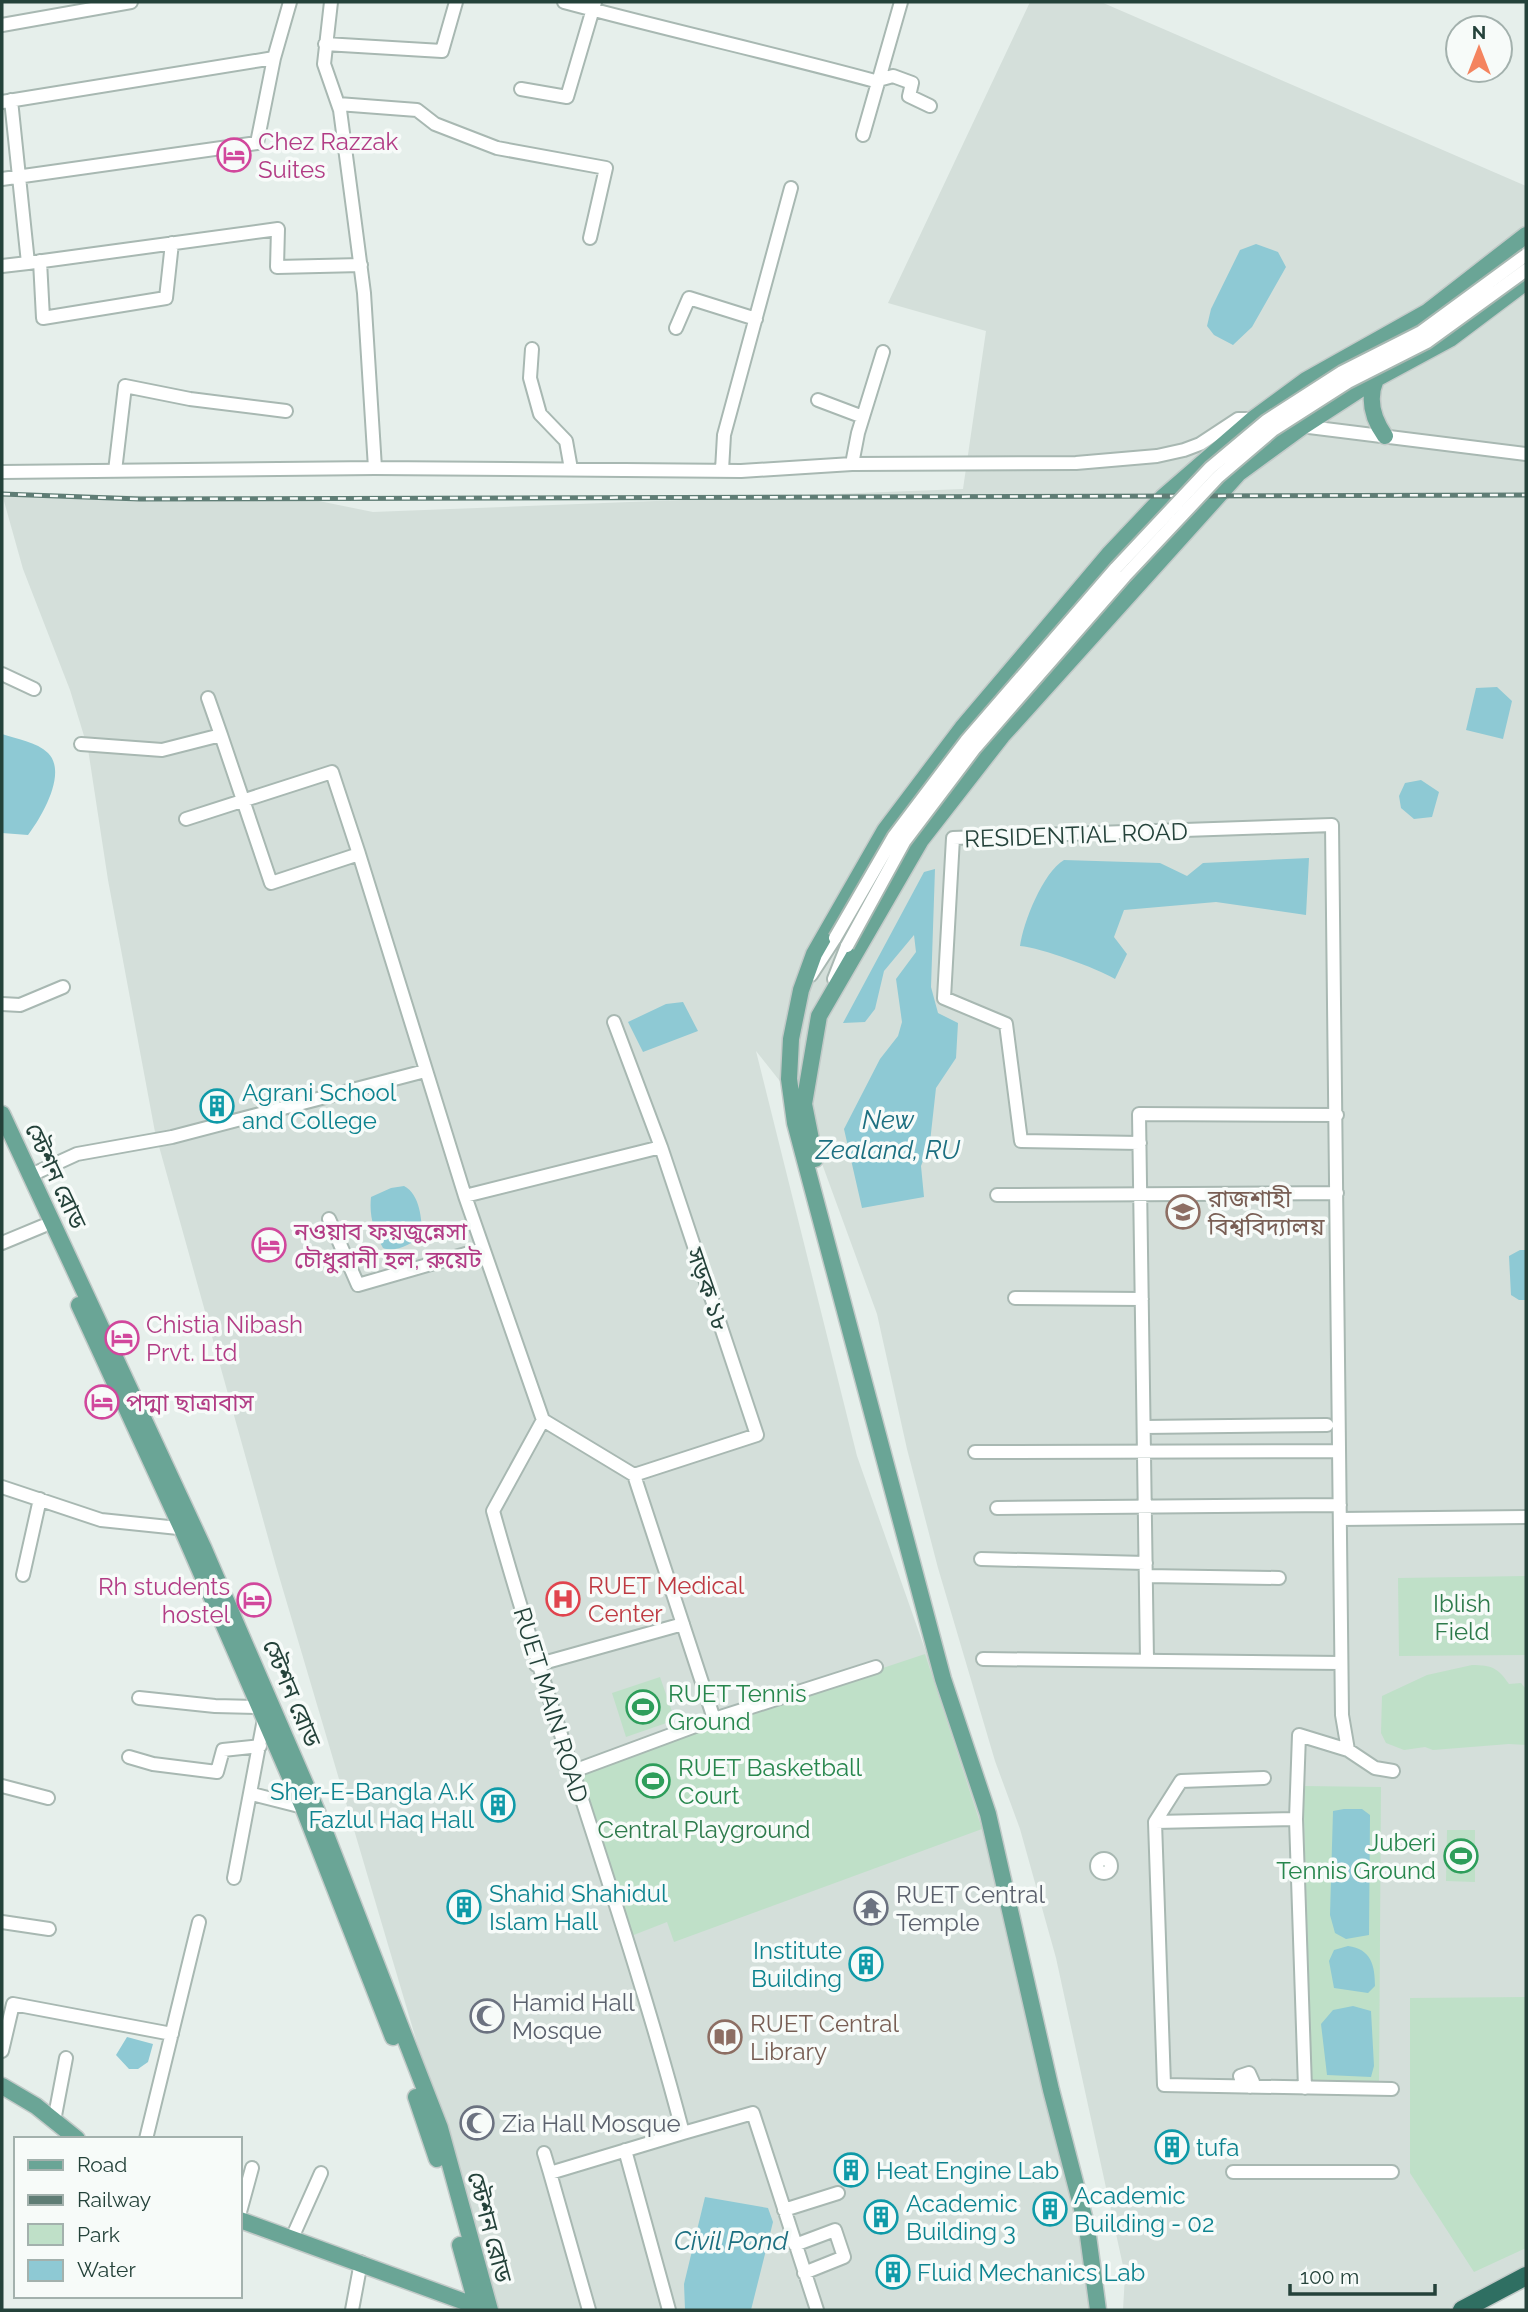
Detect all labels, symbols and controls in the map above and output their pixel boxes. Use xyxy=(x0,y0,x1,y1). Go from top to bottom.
north arrow xyxy=(1444,14,1514,84)
text: N xyxy=(1472,21,1486,43)
place label: Chez Razzak Suites xyxy=(258,127,399,184)
hotel icon: Chez Razzak Suites xyxy=(215,136,253,174)
street label: RESIDENTIAL ROAD xyxy=(964,817,1188,853)
place label: Agrani School and College xyxy=(242,1078,397,1135)
building icon: Agrani School and College xyxy=(198,1087,236,1125)
water label: New Zealand, RU xyxy=(815,1105,961,1165)
street label: স্টেশন রোড xyxy=(19,1118,94,1234)
place label: রাজশাহী বিশ্ববিদ্যালয় xyxy=(1207,1184,1325,1241)
school or university icon: রাজশাহী বিশ্ববিদ্যালয় xyxy=(1164,1193,1202,1231)
place label: নওয়াব ফয়জুন্নেসা চৌধুরানী হল, রুয়েট xyxy=(293,1217,482,1274)
hotel icon: নওয়াব ফয়জুন্নেসা চৌধুরানী হল, রুয়েট xyxy=(250,1226,288,1264)
street label: সড়ক ১৮ xyxy=(680,1243,736,1334)
place label: Chistia Nibash Prvt. Ltd xyxy=(146,1310,303,1367)
hotel icon: Chistia Nibash Prvt. Ltd xyxy=(103,1319,141,1357)
hotel icon: পদ্মা ছাত্রাবাস xyxy=(83,1383,121,1421)
place label: পদ্মা ছাত্রাবাস xyxy=(126,1388,255,1417)
place label: RUET Medical Center xyxy=(588,1571,745,1628)
place label: Rh students hostel xyxy=(98,1572,230,1629)
hospital icon: RUET Medical Center xyxy=(544,1580,582,1618)
hotel icon: Rh students hostel xyxy=(235,1581,273,1619)
park label: Iblish Field xyxy=(1433,1589,1491,1646)
street label: RUET MAIN ROAD xyxy=(507,1604,595,1806)
street label: স্টেশন রোড xyxy=(256,1635,328,1752)
place label: RUET Tennis Ground xyxy=(668,1679,807,1736)
sports icon: RUET Tennis Ground xyxy=(624,1688,662,1726)
place label: RUET Basketball Court xyxy=(678,1753,863,1810)
sports icon: RUET Basketball Court xyxy=(634,1762,672,1800)
place label: Sher-E-Bangla A.K Fazlul Haq Hall xyxy=(270,1777,475,1834)
building icon: Sher-E-Bangla A.K Fazlul Haq Hall xyxy=(479,1786,517,1824)
park label: Central Playground xyxy=(598,1815,810,1844)
place label: Juberi Tennis Ground xyxy=(1276,1828,1436,1885)
sports icon: Juberi Tennis Ground xyxy=(1442,1837,1480,1875)
place label: Shahid Shahidul Islam Hall xyxy=(489,1879,668,1936)
place label: RUET Central Temple xyxy=(896,1880,1045,1937)
building icon: Shahid Shahidul Islam Hall xyxy=(445,1888,483,1926)
temple icon: RUET Central Temple xyxy=(852,1889,890,1927)
place label: Institute Building xyxy=(751,1936,842,1993)
building icon: Institute Building xyxy=(847,1945,885,1983)
place label: Hamid Hall Mosque xyxy=(512,1988,635,2045)
mosque icon: Hamid Hall Mosque xyxy=(468,1997,506,2035)
place label: RUET Central Library xyxy=(750,2009,899,2066)
library icon: RUET Central Library xyxy=(706,2018,744,2056)
mosque icon: Zia Hall Mosque xyxy=(458,2104,496,2142)
place label: Zia Hall Mosque xyxy=(502,2109,681,2138)
building icon: tufa xyxy=(1153,2128,1191,2166)
place label: tufa xyxy=(1196,2133,1239,2162)
legend xyxy=(14,2137,242,2298)
building icon: Heat Engine Lab xyxy=(832,2151,870,2189)
text: Road xyxy=(77,2152,127,2177)
place label: Heat Engine Lab xyxy=(876,2156,1059,2185)
street label: স্টেশন রোড xyxy=(461,2168,519,2287)
place label: Academic Building - 02 xyxy=(1074,2181,1215,2238)
text: Railway xyxy=(77,2187,151,2212)
place label: Academic Building 3 xyxy=(906,2189,1018,2246)
building icon: Academic Building - 02 xyxy=(1031,2190,1069,2228)
building icon: Academic Building 3 xyxy=(862,2198,900,2236)
text: Park xyxy=(77,2222,120,2247)
water label: Civil Pond xyxy=(674,2226,788,2256)
scale bar xyxy=(1290,2252,1435,2296)
building icon: Fluid Mechanics Lab xyxy=(874,2253,912,2291)
text: Water xyxy=(77,2257,136,2282)
place label: Fluid Mechanics Lab xyxy=(917,2258,1145,2287)
text: 100 m xyxy=(1300,2264,1359,2289)

